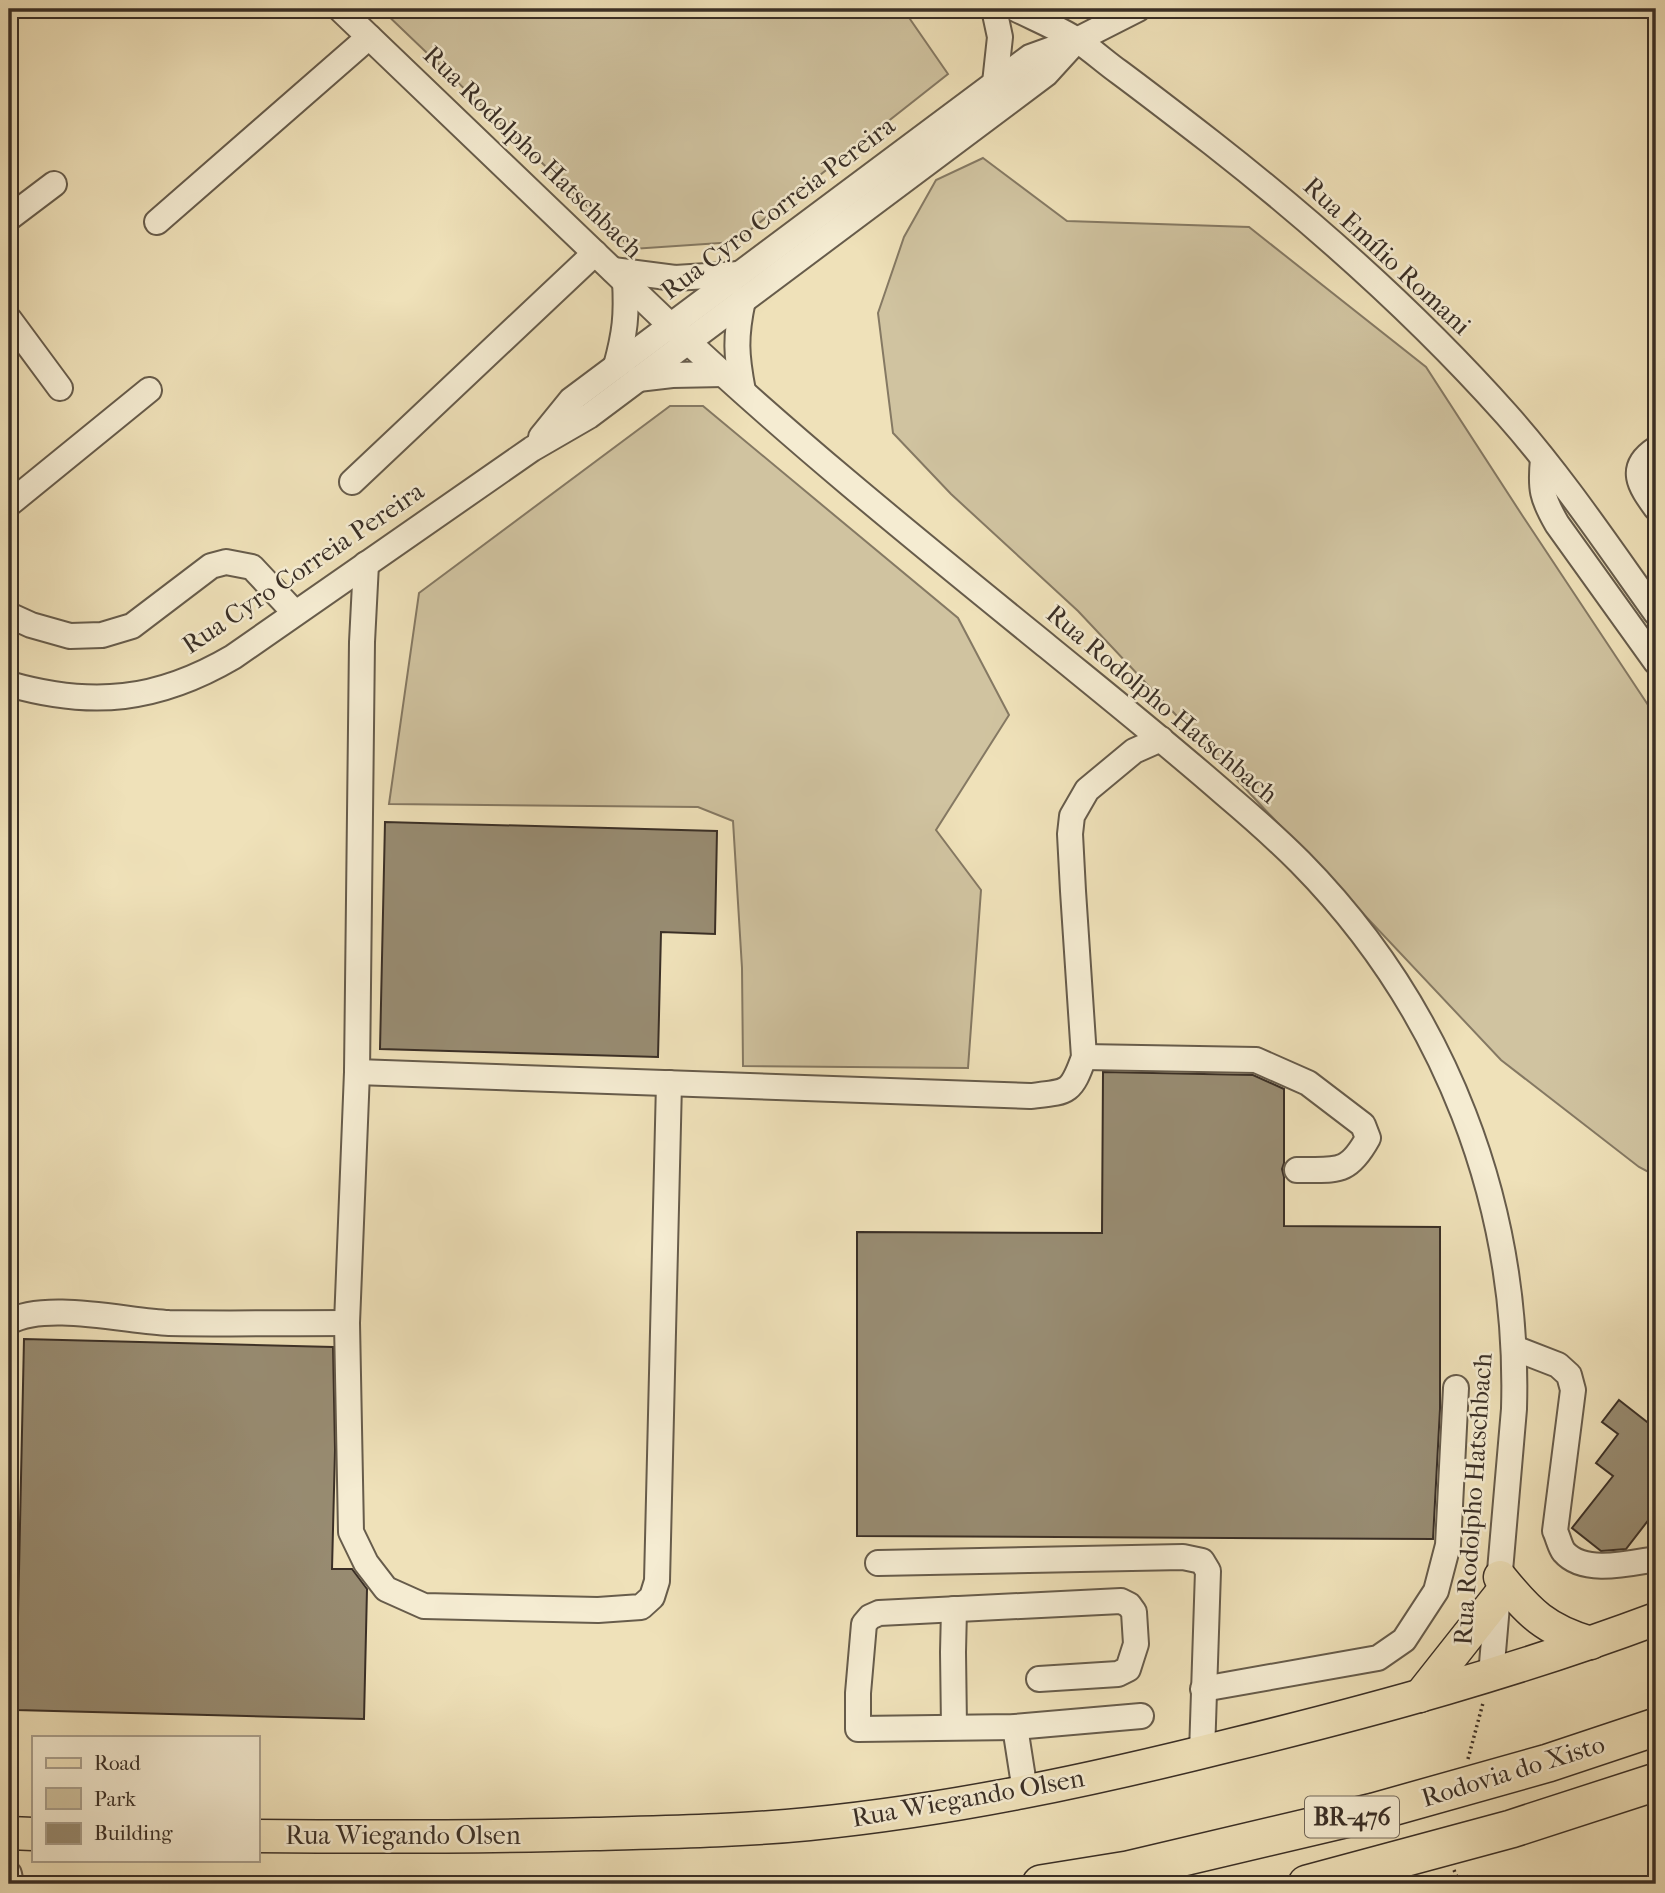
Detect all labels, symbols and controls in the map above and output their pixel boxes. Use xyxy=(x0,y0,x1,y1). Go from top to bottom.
street label: Rua Rodolpho Hatschbach xyxy=(417,39,649,265)
street label: Rua Cyro Correia Pereira xyxy=(655,109,902,306)
street label: Rua Emílio Romani xyxy=(1297,171,1477,342)
street label: Rua Cyro Correia Pereira xyxy=(176,475,431,660)
street label: Rua Rodolpho Hatschbach xyxy=(1040,598,1284,810)
street label: Rua Rodolpho Hatschbach xyxy=(1447,1351,1499,1646)
street label: Rodovia do Xisto xyxy=(1418,1728,1608,1814)
legend xyxy=(32,1736,259,1862)
text: Road xyxy=(94,1751,141,1775)
street label: Rua Wiegando Olsen xyxy=(849,1762,1087,1834)
text: Park xyxy=(94,1787,136,1811)
road number: BR-476 xyxy=(1305,1796,1399,1838)
street label: Rua Wiegando Olsen xyxy=(285,1820,521,1851)
text: Building xyxy=(94,1821,173,1845)

